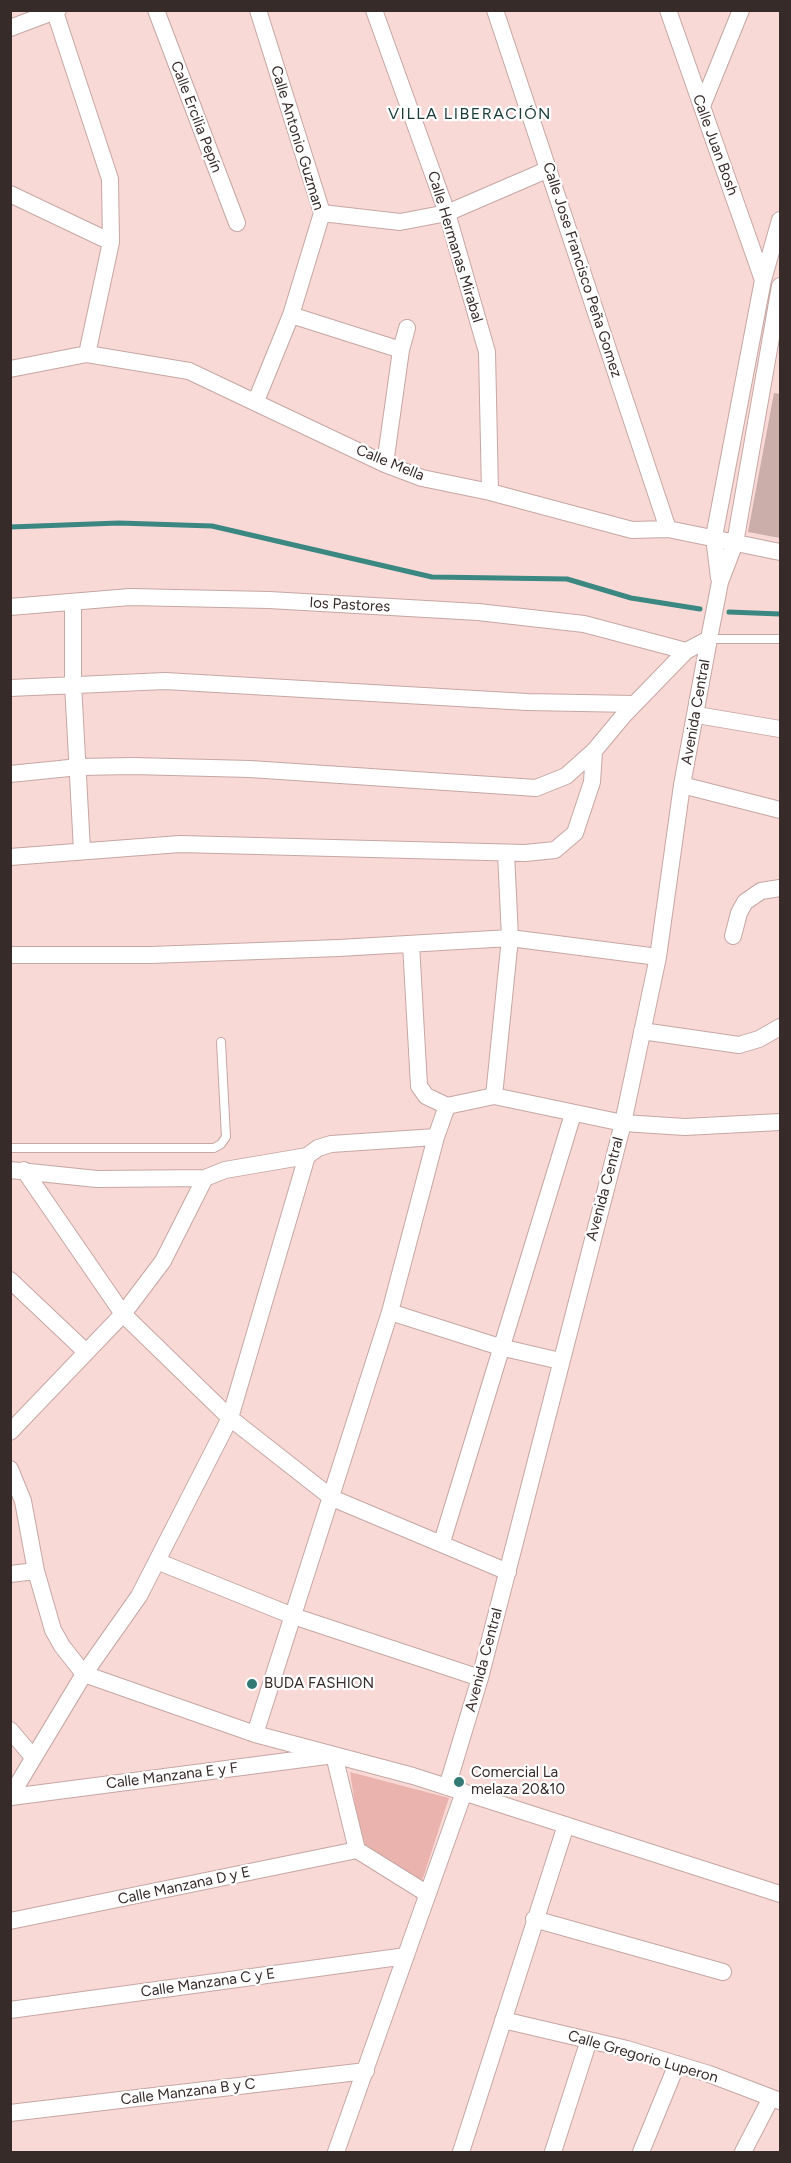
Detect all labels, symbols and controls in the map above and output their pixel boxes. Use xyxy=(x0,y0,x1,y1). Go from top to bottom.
street label: Calle Ercilia Pepín xyxy=(166,59,226,175)
street label: Calle Antonio Guzman xyxy=(266,64,328,212)
street label: Calle Juan Bosh xyxy=(688,92,742,198)
district label: VILLA LIBERACIÓN xyxy=(388,104,552,124)
street label: Calle Jose Francisco Peña Gomez xyxy=(539,160,625,380)
street label: Calle Hermanas Mirabal xyxy=(423,169,487,325)
street label: Calle Mella xyxy=(353,441,427,485)
street label: los Pastores xyxy=(309,594,391,616)
street label: Avenida Central xyxy=(678,658,714,766)
street label: Avenida Central xyxy=(582,1135,628,1243)
street label: Avenida Central xyxy=(461,1606,507,1714)
place label: BUDA FASHION xyxy=(264,1675,374,1693)
marker: BUDA FASHION xyxy=(245,1677,259,1691)
street label: Calle Manzana E y F xyxy=(105,1759,239,1793)
place label: Comercial La melaza 20&10 xyxy=(471,1764,565,1799)
marker: Comercial La melaza 20&10 xyxy=(452,1775,466,1789)
street label: Calle Manzana D y E xyxy=(116,1863,252,1909)
street label: Calle Manzana C y E xyxy=(140,1965,276,2001)
street label: Calle Gregorio Luperon xyxy=(566,2027,720,2087)
street label: Calle Manzana B y C xyxy=(120,2075,256,2109)

